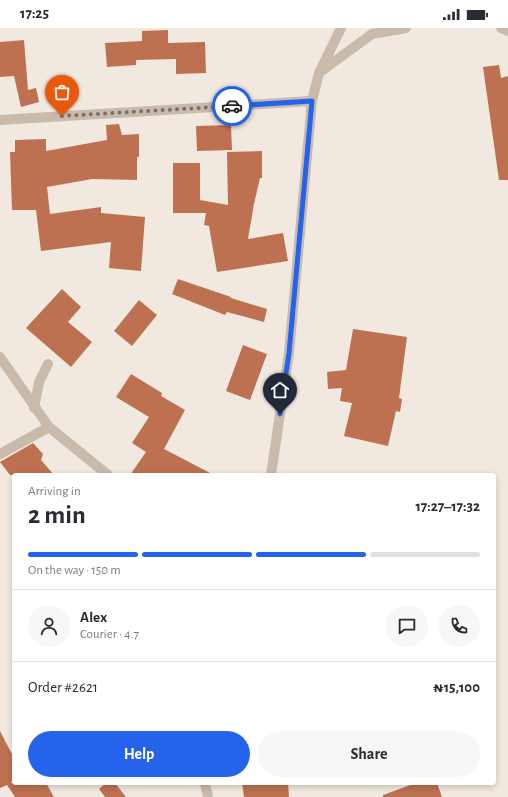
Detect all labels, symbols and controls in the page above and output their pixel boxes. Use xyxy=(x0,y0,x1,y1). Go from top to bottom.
text: 17:25 xyxy=(20,6,49,21)
pin xyxy=(45,75,79,116)
icon: bag xyxy=(51,81,73,103)
courier xyxy=(212,86,252,126)
icon: car xyxy=(221,95,243,117)
pin xyxy=(263,373,297,414)
icon: home xyxy=(269,379,291,401)
text: Arriving in xyxy=(28,485,81,498)
text: 17:27–17:32 xyxy=(415,499,480,514)
text: 2 min xyxy=(28,502,86,528)
text: On the way · 150 m xyxy=(28,564,121,577)
button: person xyxy=(28,605,70,647)
button: chat xyxy=(386,605,428,647)
button: phone xyxy=(438,605,480,647)
text: Alex xyxy=(80,610,107,625)
text: Courier · 4.7 xyxy=(80,628,139,641)
text: Order #2621 xyxy=(28,680,98,695)
text: ₦15,100 xyxy=(433,680,480,695)
button: Help xyxy=(28,731,250,777)
button: Share xyxy=(258,731,480,777)

